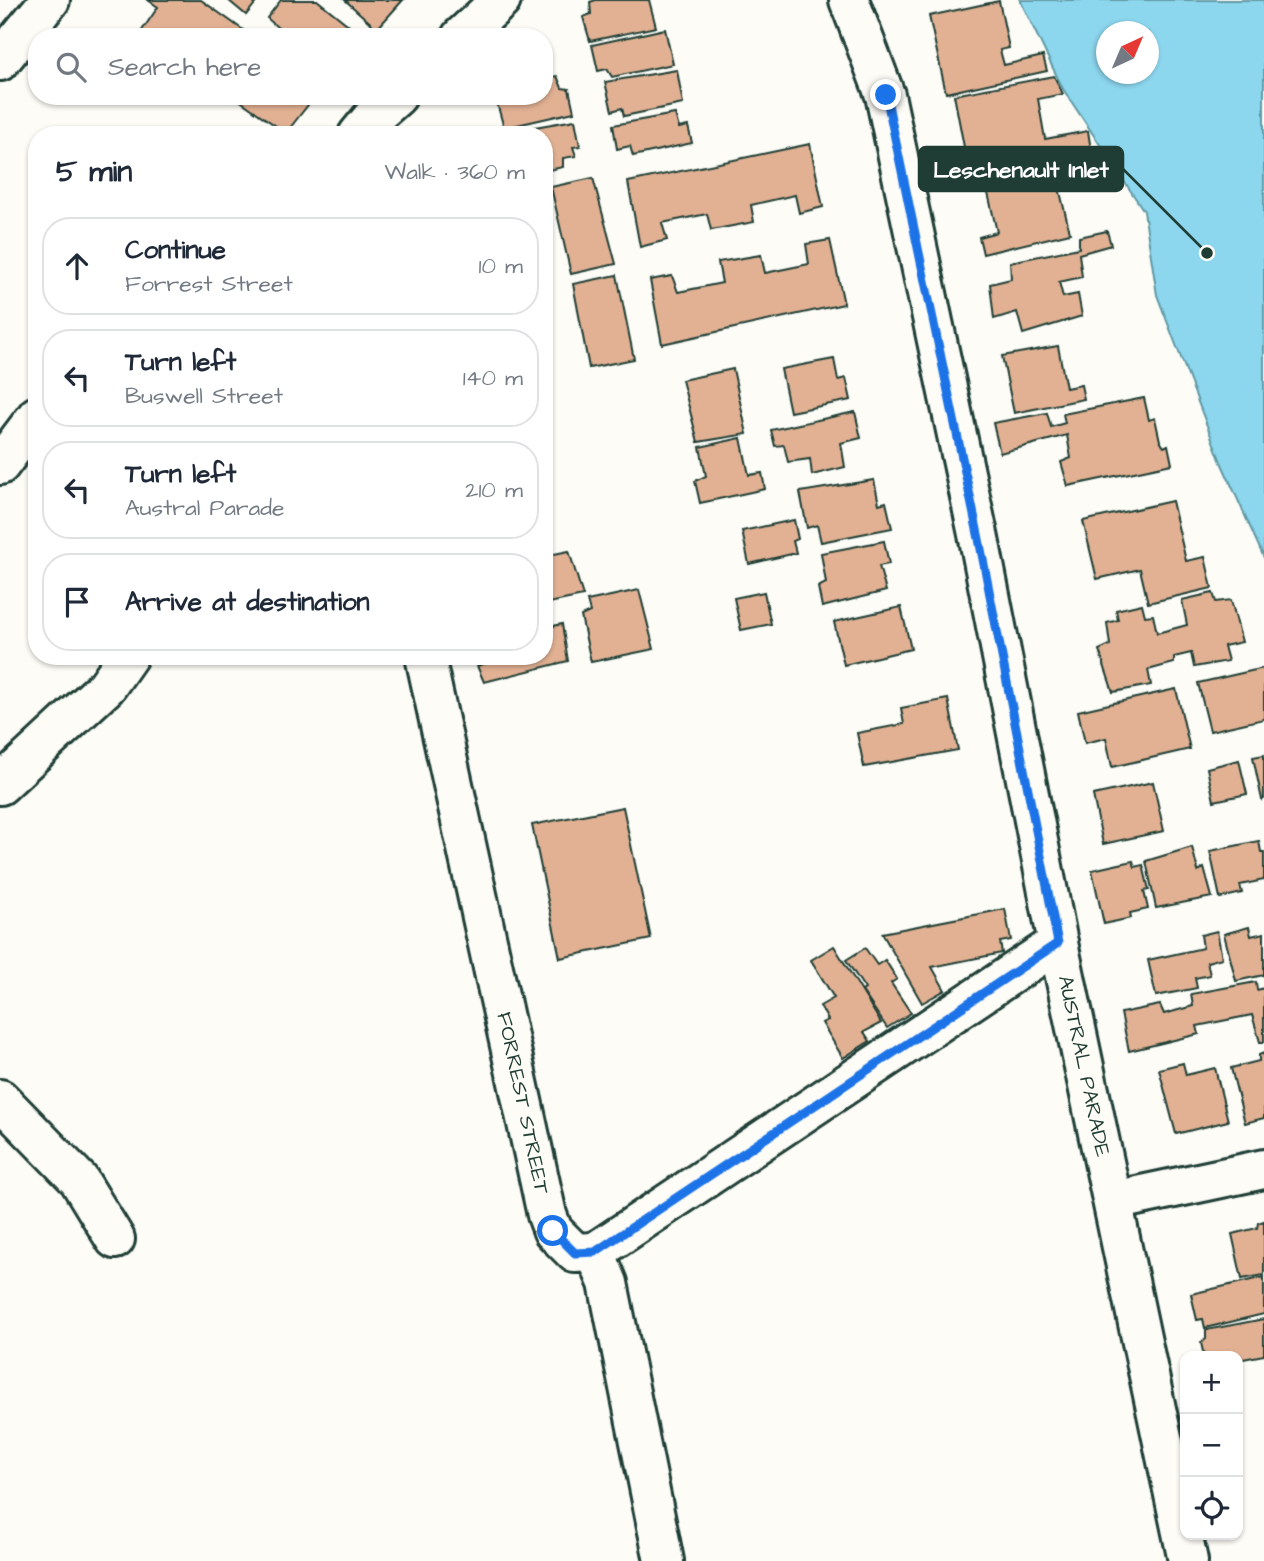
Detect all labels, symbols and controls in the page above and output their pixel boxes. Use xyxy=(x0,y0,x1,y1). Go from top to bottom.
north arrow xyxy=(1096,21,1159,84)
search box xyxy=(28,28,553,105)
icon: search xyxy=(52,48,90,86)
text: Search here xyxy=(108,49,261,85)
route end xyxy=(870,79,901,110)
callout: Leschenault Inlet xyxy=(919,147,1123,191)
text: 5 min xyxy=(56,151,132,193)
text: Leschenault Inlet xyxy=(933,154,1110,186)
text: Walk · 360 m xyxy=(385,156,525,188)
text: Continue xyxy=(125,232,226,268)
icon: ahead xyxy=(58,247,96,285)
text: 10 m xyxy=(478,250,523,282)
text: Forrest Street xyxy=(125,268,293,300)
text: Turn left xyxy=(125,344,236,380)
icon: left xyxy=(58,359,96,397)
text: 140 m xyxy=(463,362,523,394)
text: Buswell Street xyxy=(125,380,283,412)
text: Turn left xyxy=(125,456,236,492)
icon: left xyxy=(58,471,96,509)
text: 210 m xyxy=(465,474,523,506)
text: Austral Parade xyxy=(125,492,284,524)
icon: arrive xyxy=(58,583,96,621)
text: Arrive at destination xyxy=(125,584,370,620)
street label: AUSTRAL PARADE xyxy=(1051,973,1117,1160)
street label: FORREST STREET xyxy=(490,1009,557,1198)
route start xyxy=(537,1215,568,1246)
map controls xyxy=(1180,1351,1243,1540)
button: + xyxy=(1180,1351,1243,1414)
button: − xyxy=(1180,1414,1243,1477)
button: locate xyxy=(1180,1477,1243,1540)

